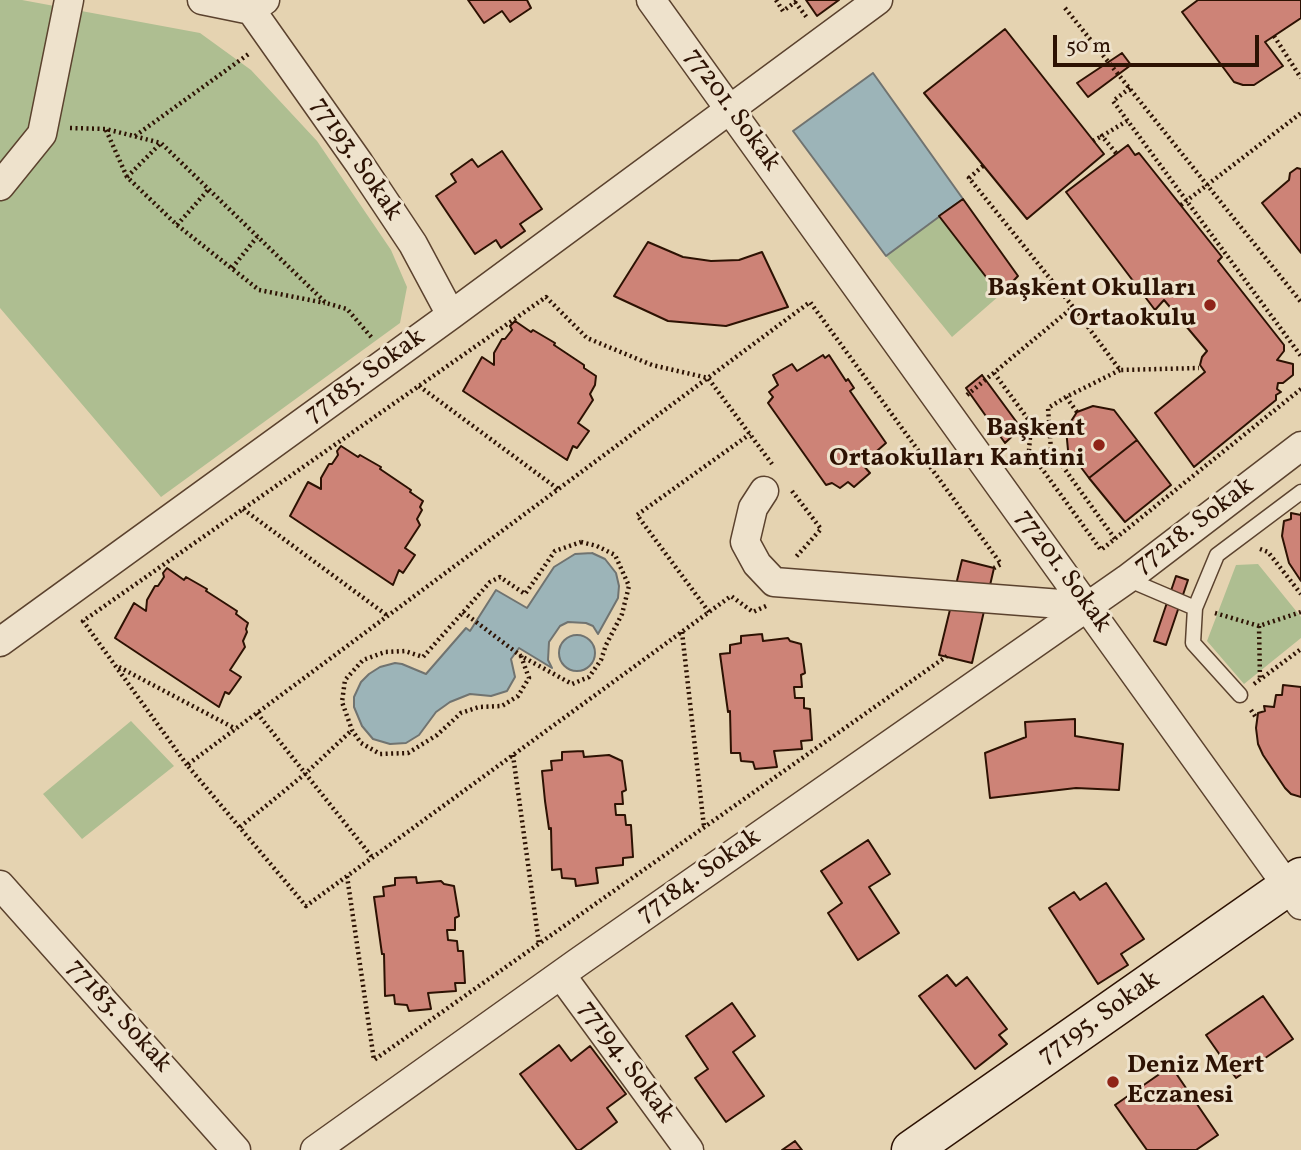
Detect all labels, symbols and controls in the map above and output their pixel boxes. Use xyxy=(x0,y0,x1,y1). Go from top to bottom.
scale bar xyxy=(1056,21,1262,65)
text: 50 m xyxy=(1066,32,1111,61)
street label: 77201. Sokak xyxy=(676,43,786,179)
street label: 77193. Sokak xyxy=(302,92,408,228)
place label: Başkent Okulları Ortaokulu xyxy=(987,274,1196,336)
marker: Başkent Okulları Ortaokulu xyxy=(1202,297,1218,313)
street label: 77185. Sokak xyxy=(300,323,432,431)
place label: Başkent Ortaokulları Kantini xyxy=(829,414,1085,476)
marker: Başkent Ortaokulları Kantini xyxy=(1091,437,1107,453)
street label: 77218. Sokak xyxy=(1129,472,1261,582)
street label: 77201. Sokak xyxy=(1007,504,1117,640)
street label: 77184. Sokak xyxy=(632,823,768,931)
street label: 77183. Sokak xyxy=(59,954,177,1080)
street label: 77195. Sokak xyxy=(1033,966,1167,1072)
street label: 77194. Sokak xyxy=(570,995,680,1131)
place label: Deniz Mert Eczanesi xyxy=(1127,1051,1264,1112)
marker: Deniz Mert Eczanesi xyxy=(1105,1074,1121,1090)

